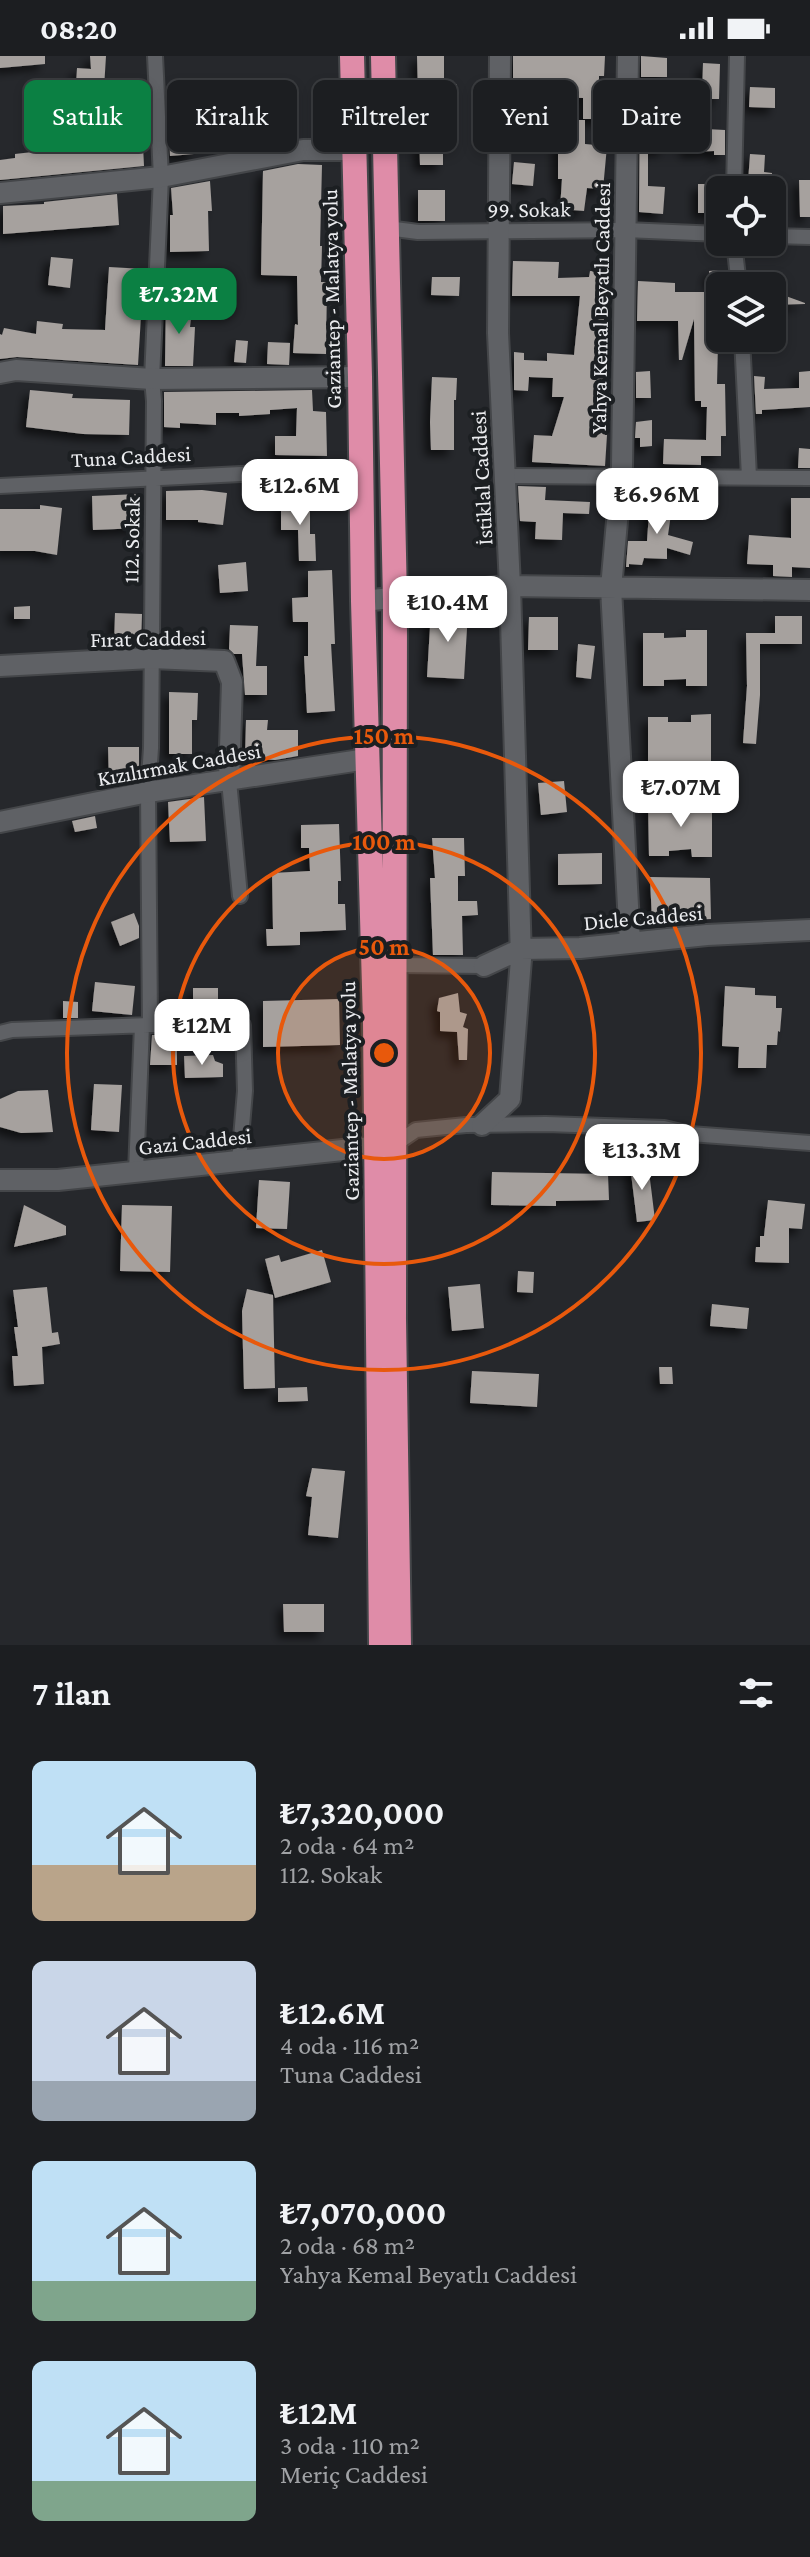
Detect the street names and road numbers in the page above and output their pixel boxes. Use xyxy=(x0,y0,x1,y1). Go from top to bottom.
street label: Yahya Kemal Beyatlı Caddesi xyxy=(586,182,615,434)
street label: Gaziantep - Malatya yolu xyxy=(317,188,346,409)
street label: 99. Sokak xyxy=(487,196,571,223)
street label: İstiklal Caddesi xyxy=(465,410,498,546)
street label: Tuna Caddesi xyxy=(70,441,192,472)
street label: 112. Sokak xyxy=(118,496,145,583)
street label: Fırat Caddesi xyxy=(90,625,206,652)
street label: Kızılırmak Caddesi xyxy=(95,738,263,791)
street label: Dicle Caddesi xyxy=(583,900,704,935)
street label: Gaziantep - Malatya yolu xyxy=(335,980,364,1201)
street label: Gazi Caddesi xyxy=(137,1123,253,1160)

